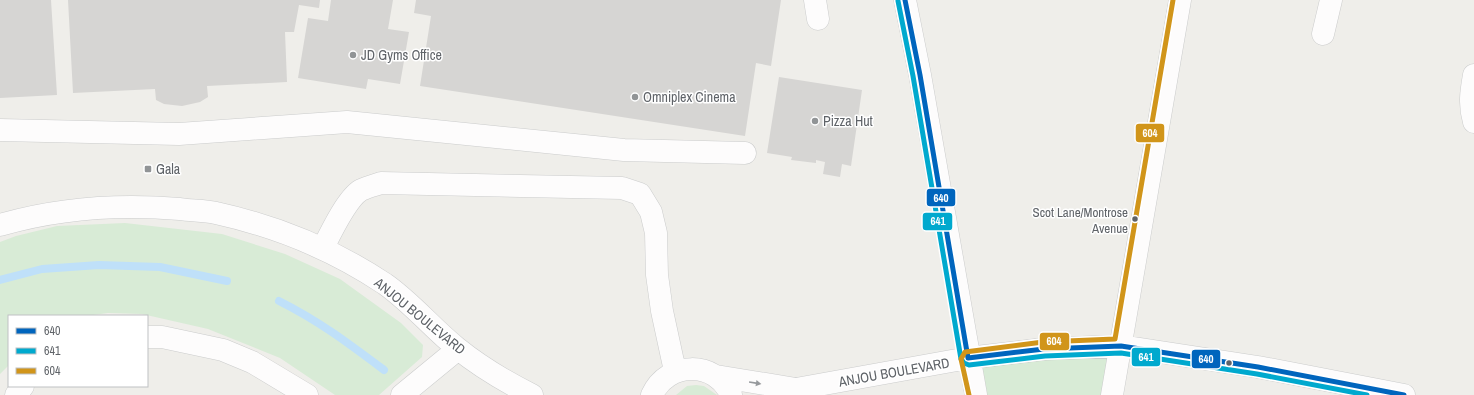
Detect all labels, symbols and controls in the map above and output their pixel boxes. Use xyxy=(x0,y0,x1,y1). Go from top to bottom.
place label: JD Gyms Office xyxy=(361,46,442,64)
marker: JD Gyms Office xyxy=(348,50,358,60)
place label: Omniplex Cinema xyxy=(643,88,736,106)
marker: Omniplex Cinema xyxy=(630,92,640,102)
place label: Pizza Hut xyxy=(823,112,873,130)
marker: Pizza Hut xyxy=(810,116,820,126)
line badge: 604 xyxy=(1135,123,1165,143)
text: 604 xyxy=(1142,126,1158,140)
place label: Gala xyxy=(156,160,181,178)
marker: Gala xyxy=(143,164,153,174)
line badge: 640 xyxy=(926,188,956,207)
text: 640 xyxy=(933,191,949,205)
place label: Scot Lane/Montrose Avenue xyxy=(1033,204,1128,237)
line badge: 641 xyxy=(922,212,953,231)
text: 641 xyxy=(930,214,946,228)
marker: Scot Lane/Montrose Avenue xyxy=(1130,214,1140,224)
street label: ANJOU BOULEVARD xyxy=(370,273,469,358)
legend xyxy=(8,315,148,387)
text: 640 xyxy=(44,323,60,339)
line badge: 604 xyxy=(1039,332,1070,351)
text: 604 xyxy=(1046,334,1062,348)
text: 641 xyxy=(44,343,61,359)
line badge: 641 xyxy=(1131,347,1161,367)
line badge: 640 xyxy=(1191,349,1221,369)
text: 641 xyxy=(1138,350,1154,364)
text: 640 xyxy=(1198,352,1214,366)
street label: ANJOU BOULEVARD xyxy=(836,353,951,391)
unlabelled marker xyxy=(1224,358,1234,368)
text: 604 xyxy=(44,363,61,379)
one-way arrow xyxy=(749,380,761,386)

